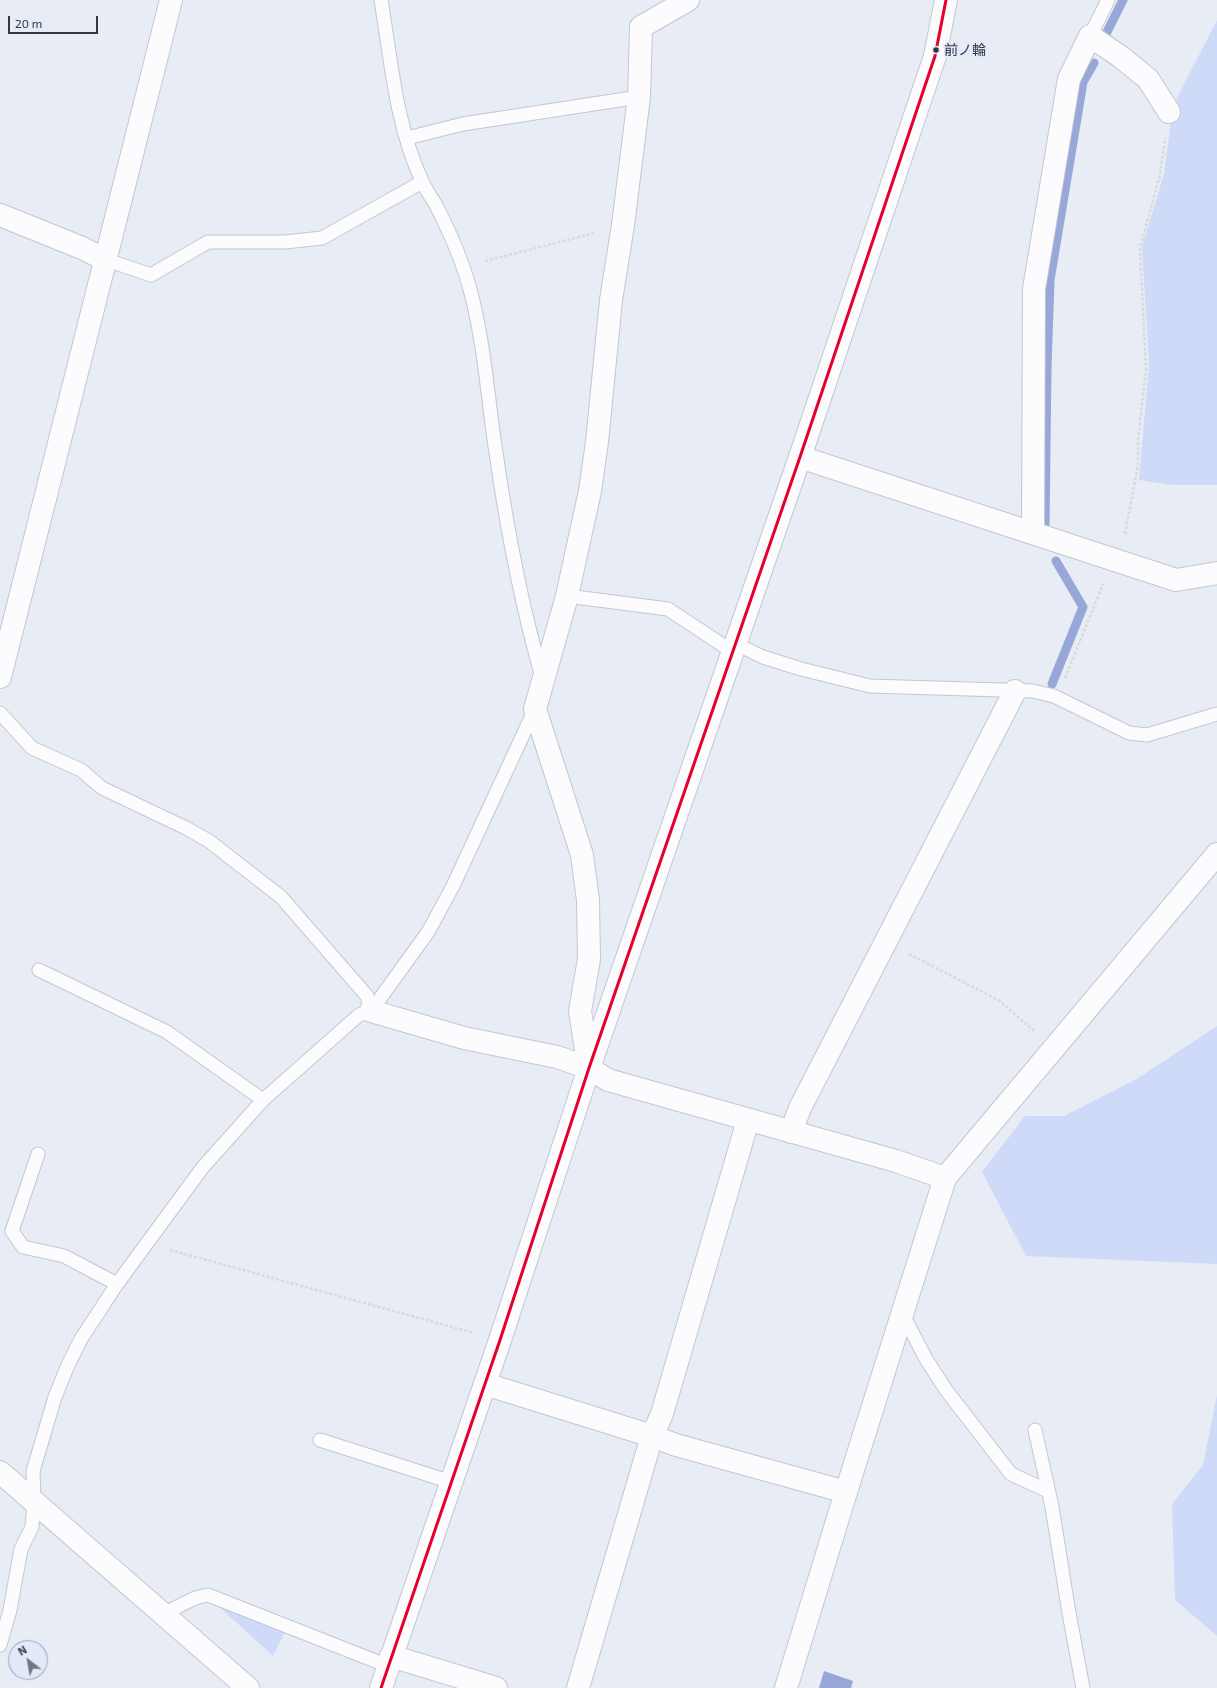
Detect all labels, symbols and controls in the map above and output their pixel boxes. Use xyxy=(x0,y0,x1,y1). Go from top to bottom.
scale bar xyxy=(10,8,100,34)
text: 20 m xyxy=(15,16,42,30)
place label: 前ノ輪 xyxy=(944,42,986,58)
marker: 前ノ輪 xyxy=(931,45,941,55)
north arrow xyxy=(8,1640,48,1680)
text: N xyxy=(15,1643,29,1658)

